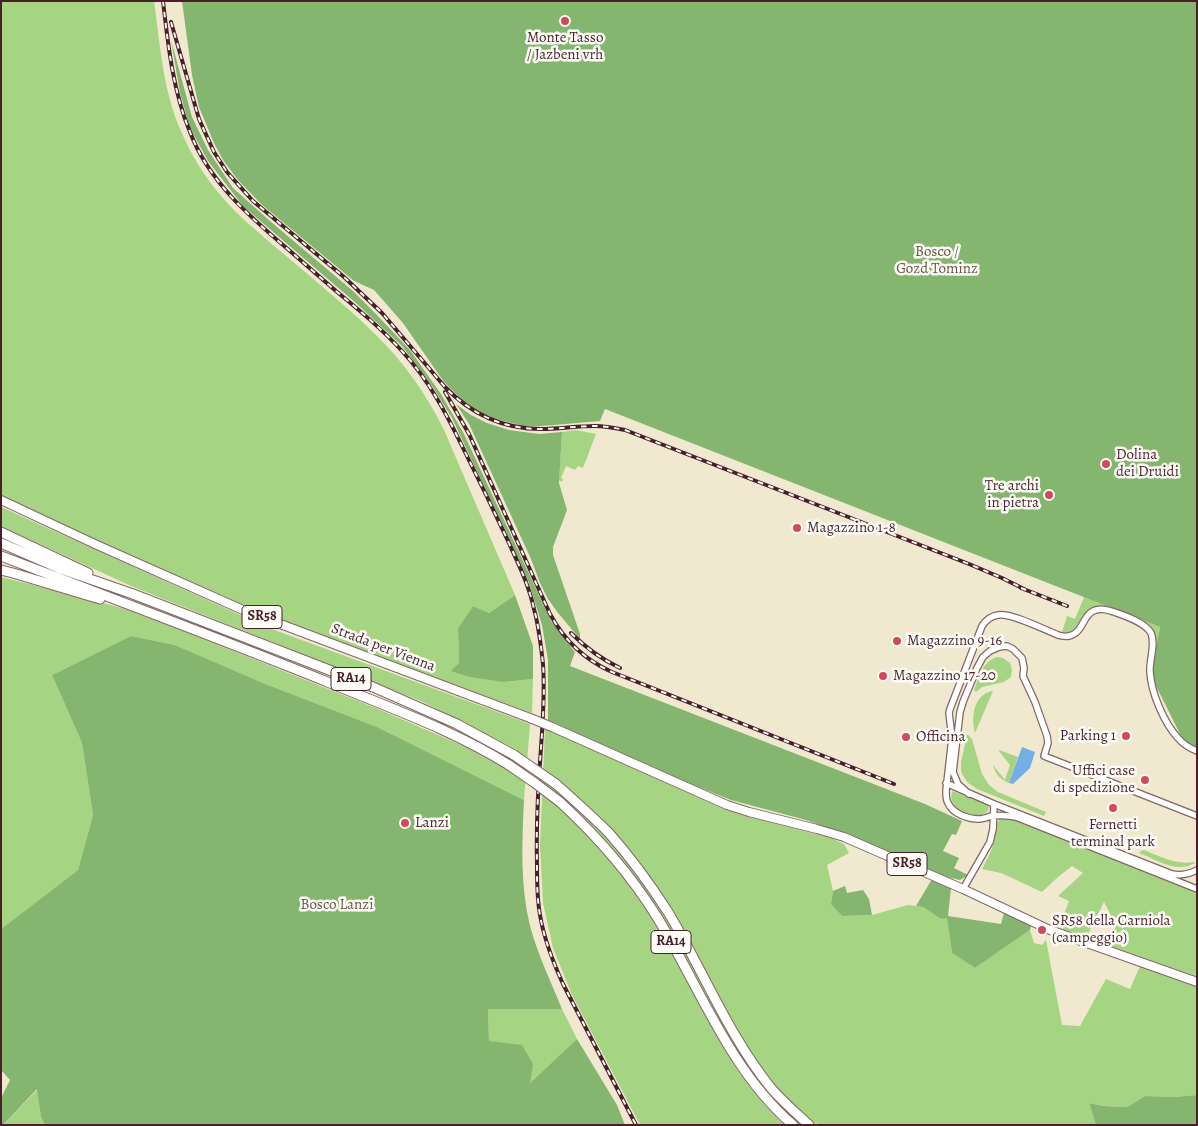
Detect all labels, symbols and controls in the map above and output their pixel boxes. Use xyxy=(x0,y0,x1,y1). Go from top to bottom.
marker: Monte Tasso / Jazbeni vrh xyxy=(559,15,571,27)
place label: Monte Tasso / Jazbeni vrh xyxy=(527,29,603,64)
park label: Bosco / Gozd Tominz xyxy=(896,243,978,278)
place label: Dolina dei Druidi xyxy=(1116,446,1179,481)
marker: Dolina dei Druidi xyxy=(1100,458,1112,470)
place label: Tre archi in pietra xyxy=(985,477,1039,512)
marker: Tre archi in pietra xyxy=(1043,489,1055,501)
place label: Magazzino 1-8 xyxy=(807,519,896,537)
marker: Magazzino 1-8 xyxy=(791,522,803,534)
road number: SR58 xyxy=(242,606,282,628)
street label: Strada per Vienna xyxy=(329,620,437,676)
place label: Magazzino 9-16 xyxy=(907,632,1002,650)
marker: Magazzino 9-16 xyxy=(891,635,903,647)
place label: Magazzino 17-20 xyxy=(893,667,996,685)
road number: RA14 xyxy=(331,668,371,691)
marker: Magazzino 17-20 xyxy=(877,670,889,682)
place label: Parking 1 xyxy=(1060,727,1116,745)
place label: Officina xyxy=(916,728,965,746)
marker: Parking 1 xyxy=(1120,730,1132,742)
marker: Officina xyxy=(900,731,912,743)
place label: Uffici case di spedizione xyxy=(1053,762,1135,797)
marker: Uffici case di spedizione xyxy=(1139,774,1151,786)
marker: Fernetti terminal park xyxy=(1107,802,1119,814)
place label: Lanzi xyxy=(415,814,449,832)
place label: Fernetti terminal park xyxy=(1071,816,1155,851)
marker: Lanzi xyxy=(399,817,411,829)
road number: SR58 xyxy=(887,852,927,876)
park label: Bosco Lanzi xyxy=(301,896,373,914)
place label: SR58 della Carniola (campeggio) xyxy=(1052,912,1171,947)
marker: SR58 della Carniola (campeggio) xyxy=(1036,924,1048,936)
road number: RA14 xyxy=(651,930,691,954)

